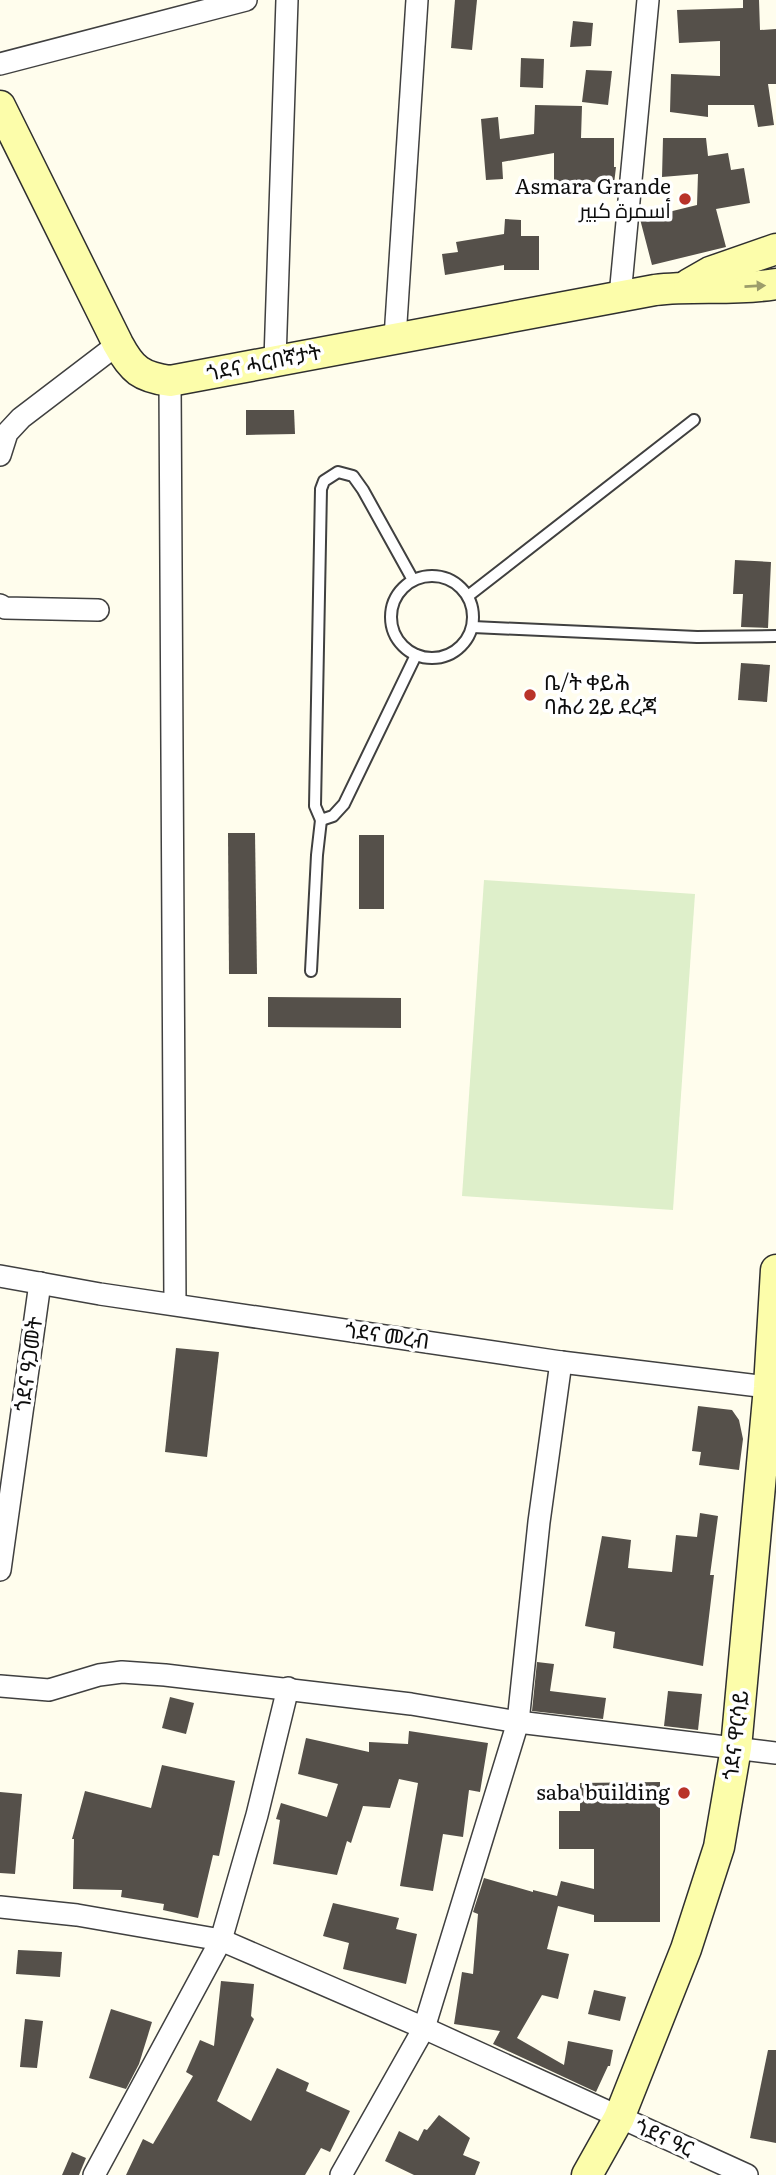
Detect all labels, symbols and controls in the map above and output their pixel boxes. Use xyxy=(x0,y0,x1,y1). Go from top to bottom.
place label: Asmara Grande أسمرة كبير xyxy=(515,169,671,224)
marker: Asmara Grande أسمرة كبير xyxy=(677,191,693,207)
one-way arrow xyxy=(744,281,766,292)
street label: ጎደና ሓርበኛታት xyxy=(203,334,324,387)
place label: ቤ/ት ቀይሕ ባሕሪ 2ይ ደረጃ xyxy=(544,665,657,720)
marker: ቤ/ት ቀይሕ ባሕሪ 2ይ ደረጃ xyxy=(522,687,538,703)
street label: ጎደና መረብ xyxy=(343,1312,432,1355)
street label: ጎደና ዓጋመት xyxy=(5,1314,49,1413)
street label: ጎደና ዋርሳይ xyxy=(713,1688,754,1781)
place label: saba building xyxy=(536,1775,670,1806)
marker: saba building xyxy=(676,1785,692,1801)
street label: ጎደና ዓር xyxy=(631,2109,700,2163)

